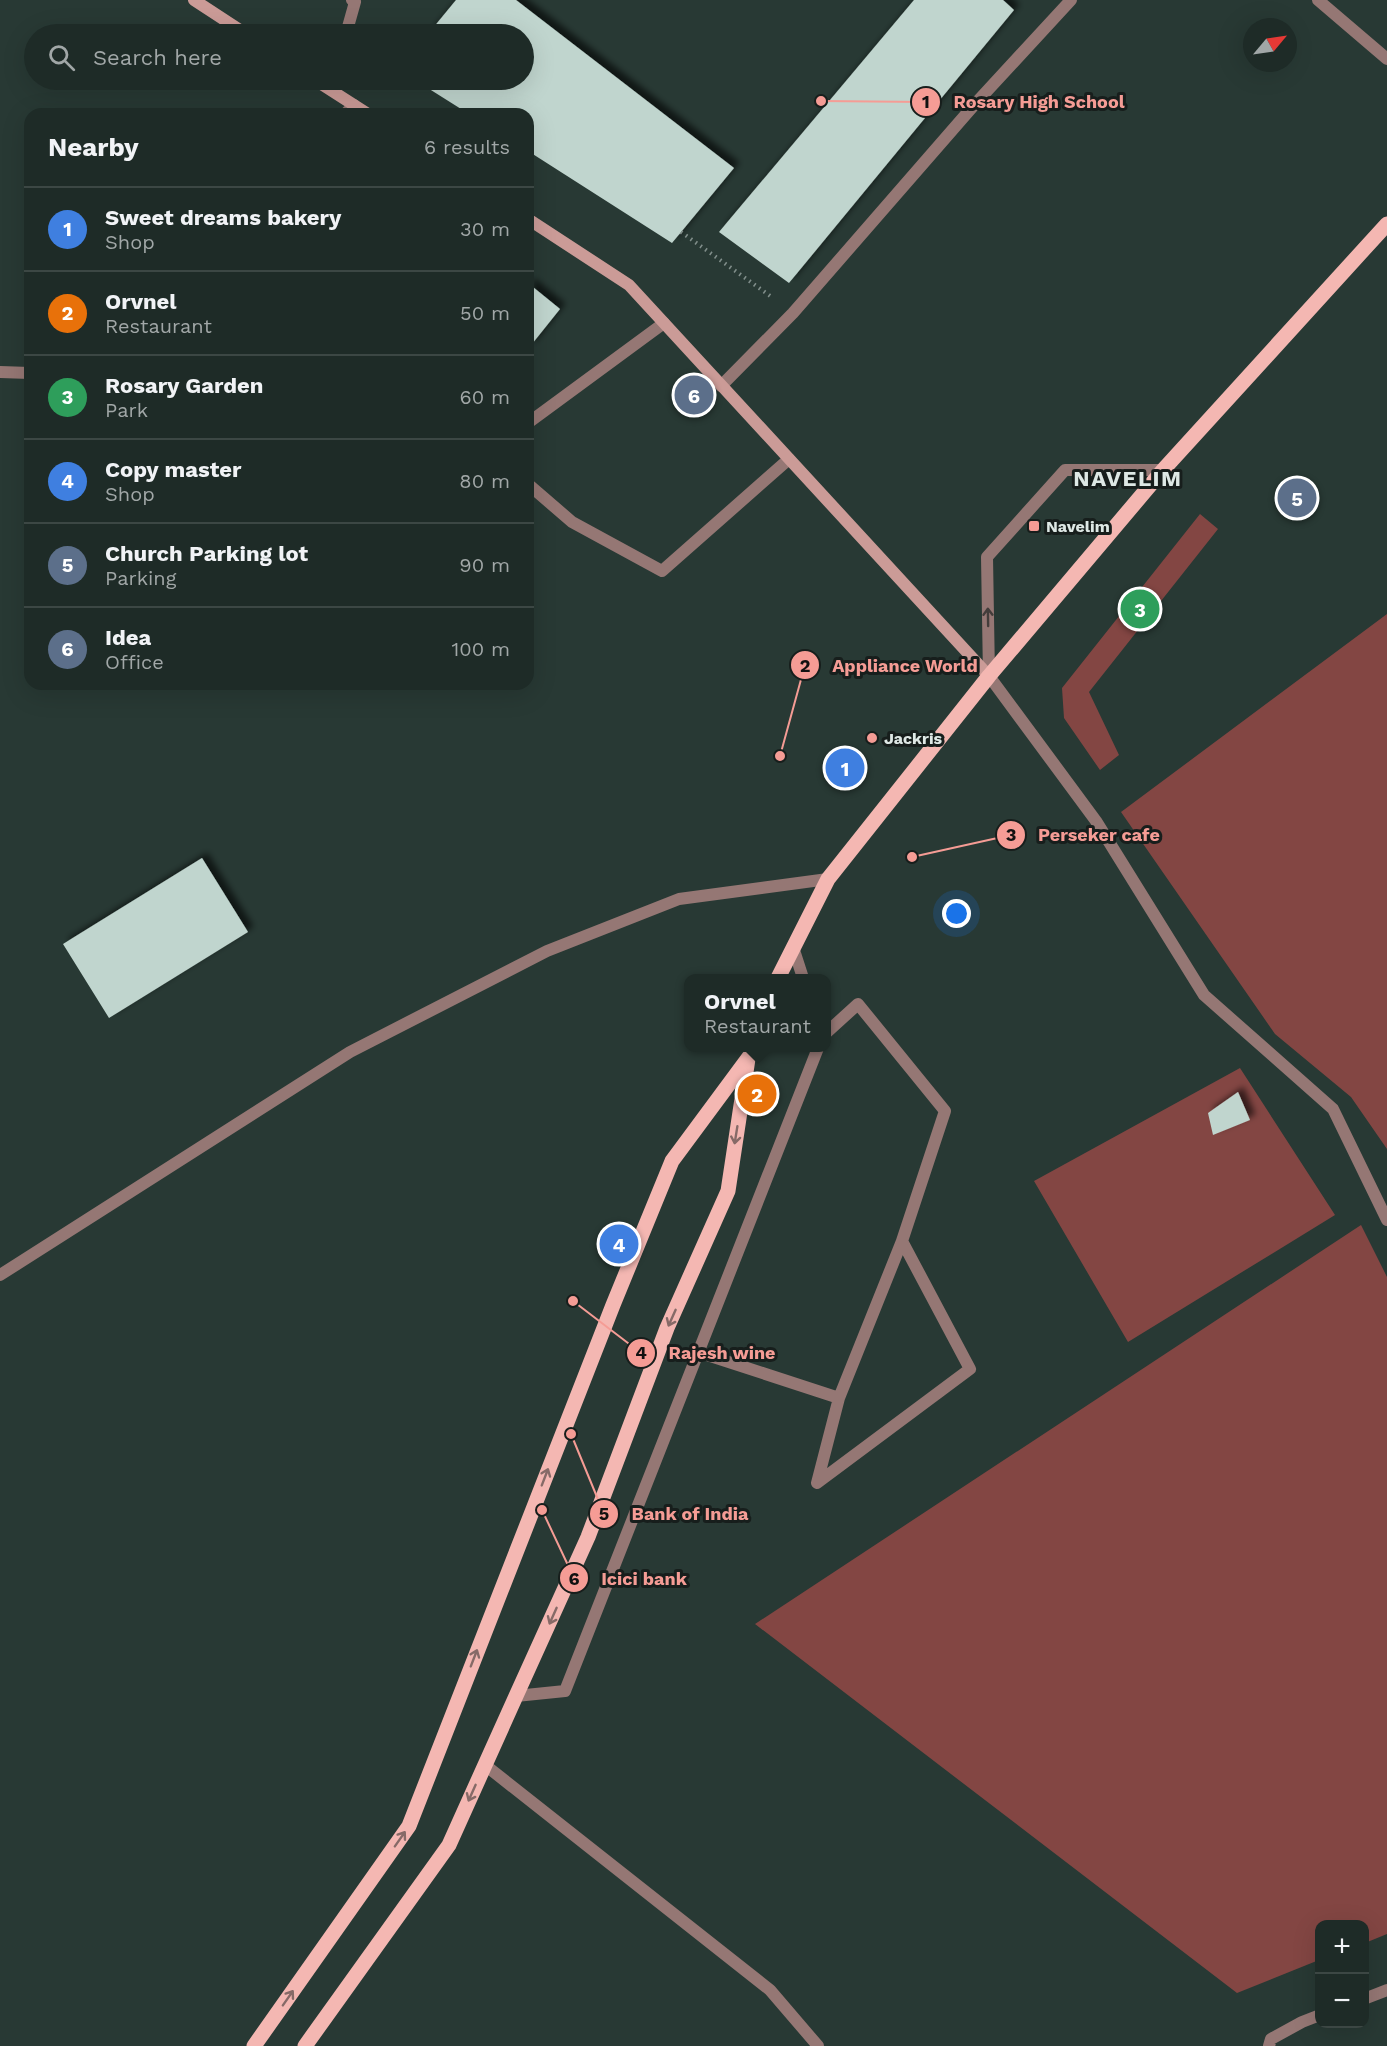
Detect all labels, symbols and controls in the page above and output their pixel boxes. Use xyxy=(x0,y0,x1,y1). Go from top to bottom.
north arrow xyxy=(1243,18,1297,72)
search box xyxy=(24,24,534,90)
icon: search xyxy=(45,41,78,74)
text: Search here xyxy=(93,45,222,70)
callout: Rosary High School xyxy=(911,84,1137,120)
text: 1 xyxy=(922,91,930,112)
text: Rosary High School xyxy=(953,91,1125,112)
text: Nearby xyxy=(48,132,139,162)
text: 6 results xyxy=(424,135,510,159)
text: Sweet dreams bakery xyxy=(105,205,341,230)
text: 1 xyxy=(63,217,72,241)
text: 30 m xyxy=(460,217,510,241)
text: Shop xyxy=(105,230,155,254)
text: Orvnel xyxy=(105,289,177,314)
text: 2 xyxy=(62,301,73,325)
text: 50 m xyxy=(460,301,510,325)
text: Restaurant xyxy=(105,314,212,338)
pin: 6 xyxy=(674,372,714,418)
text: Rosary Garden xyxy=(105,373,263,398)
text: 3 xyxy=(62,385,73,409)
text: 60 m xyxy=(460,385,510,409)
text: Park xyxy=(105,398,148,422)
text: Copy master xyxy=(105,457,242,482)
district label: NAVELIM xyxy=(1073,466,1183,491)
text: 4 xyxy=(61,469,74,493)
text: 80 m xyxy=(459,469,510,493)
pin: 5 xyxy=(1278,476,1316,520)
text: Shop xyxy=(105,482,155,506)
place label: Navelim xyxy=(1046,517,1110,536)
marker: Navelim xyxy=(1027,519,1041,533)
text: Church Parking lot xyxy=(105,541,308,566)
text: 5 xyxy=(62,553,73,577)
text: 90 m xyxy=(459,553,510,577)
text: Parking xyxy=(105,566,176,590)
pin: 3 xyxy=(1120,586,1160,632)
one-way arrow xyxy=(982,608,993,628)
text: Idea xyxy=(105,625,151,650)
text: 6 xyxy=(61,637,74,661)
text: 100 m xyxy=(451,637,510,661)
callout: Appliance World xyxy=(790,647,990,683)
text: Office xyxy=(105,650,164,674)
text: 2 xyxy=(800,655,810,676)
text: Appliance World xyxy=(832,655,978,676)
place label: Jackris xyxy=(884,729,943,748)
marker: Jackris xyxy=(865,731,879,745)
pin: 1 xyxy=(826,746,864,790)
callout: Perseker cafe xyxy=(996,817,1172,853)
text: 3 xyxy=(1006,824,1016,845)
text: Perseker cafe xyxy=(1038,824,1160,845)
your location xyxy=(942,899,971,928)
popup xyxy=(684,974,831,1052)
text: Orvnel xyxy=(704,989,776,1014)
text: Restaurant xyxy=(704,1014,811,1038)
pin: 2 xyxy=(738,1072,777,1116)
one-way arrow xyxy=(731,1125,742,1144)
pin: 4 xyxy=(600,1222,638,1266)
one-way arrow xyxy=(665,1308,677,1326)
callout: Rajesh wine xyxy=(626,1335,788,1371)
text: 4 xyxy=(635,1342,647,1363)
text: Rajesh wine xyxy=(668,1342,776,1363)
one-way arrow xyxy=(540,1468,551,1487)
callout: Bank of India xyxy=(589,1496,761,1532)
text: 5 xyxy=(599,1503,609,1524)
text: Bank of India xyxy=(632,1503,749,1524)
callout: Icici bank xyxy=(559,1560,699,1596)
text: 6 xyxy=(568,1568,580,1589)
text: Icici bank xyxy=(601,1568,688,1589)
one-way arrow xyxy=(546,1606,558,1624)
one-way arrow xyxy=(469,1650,480,1668)
one-way arrow xyxy=(466,1784,477,1802)
one-way arrow xyxy=(394,1831,406,1847)
map controls xyxy=(1315,1920,1369,2028)
button: + xyxy=(1315,1920,1369,1974)
button: − xyxy=(1315,1974,1369,2028)
one-way arrow xyxy=(282,1991,294,2007)

